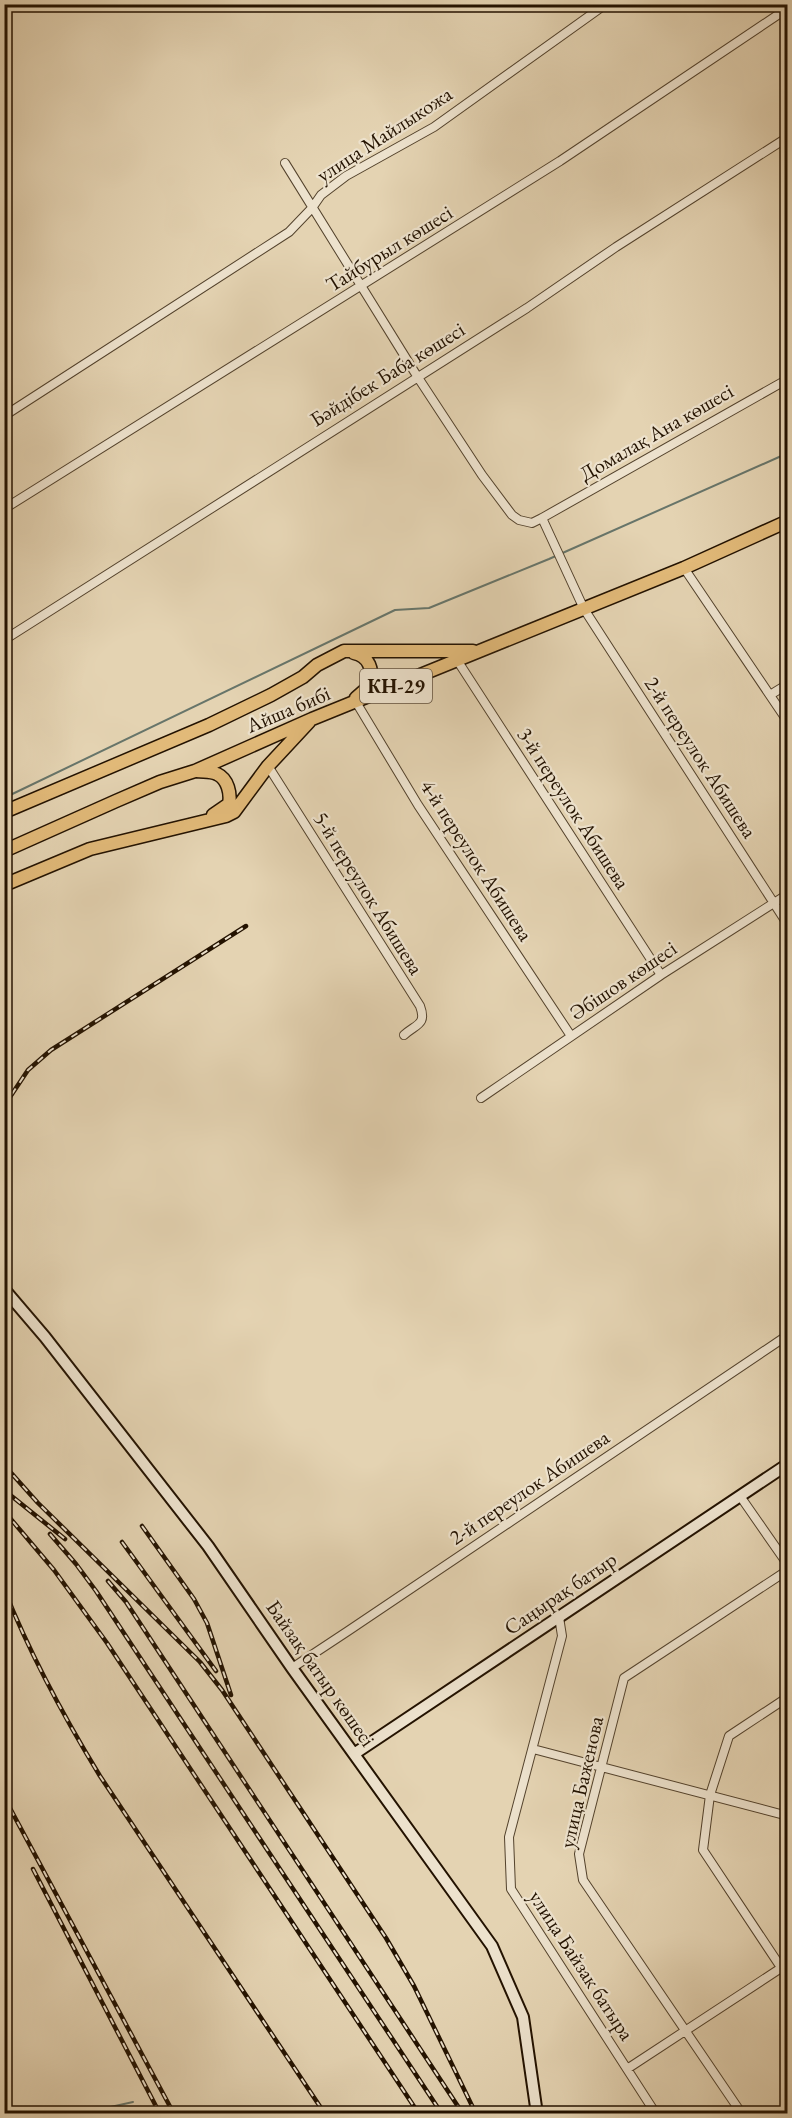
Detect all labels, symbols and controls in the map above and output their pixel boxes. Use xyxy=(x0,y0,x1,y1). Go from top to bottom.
street label: улица Майлыкожа xyxy=(311,80,457,188)
street label: Тайбурыл көшесі xyxy=(321,198,457,298)
street label: Бәйдібек Баба көшесі xyxy=(305,315,469,433)
street label: Домалақ Ана көшесі xyxy=(574,377,738,487)
road number: КН-29 xyxy=(360,669,432,703)
street label: 2-й переулок Абишева xyxy=(639,671,764,843)
street label: Айша бибі xyxy=(241,679,334,739)
street label: 3-й переулок Абишева xyxy=(512,722,637,894)
street label: 4-й переулок Абишева xyxy=(415,774,540,946)
street label: 5-й переулок Абишева xyxy=(308,806,430,980)
street label: Әбішов көшесі xyxy=(564,934,682,1026)
street label: 2-й переулок Абишева xyxy=(444,1423,615,1551)
street label: Саңырақ батыр xyxy=(498,1545,622,1641)
street label: Байзақ батыр көшесі xyxy=(260,1594,382,1752)
street label: улица Баженова xyxy=(553,1713,609,1851)
street label: улица Байзак батыра xyxy=(523,1885,641,2046)

